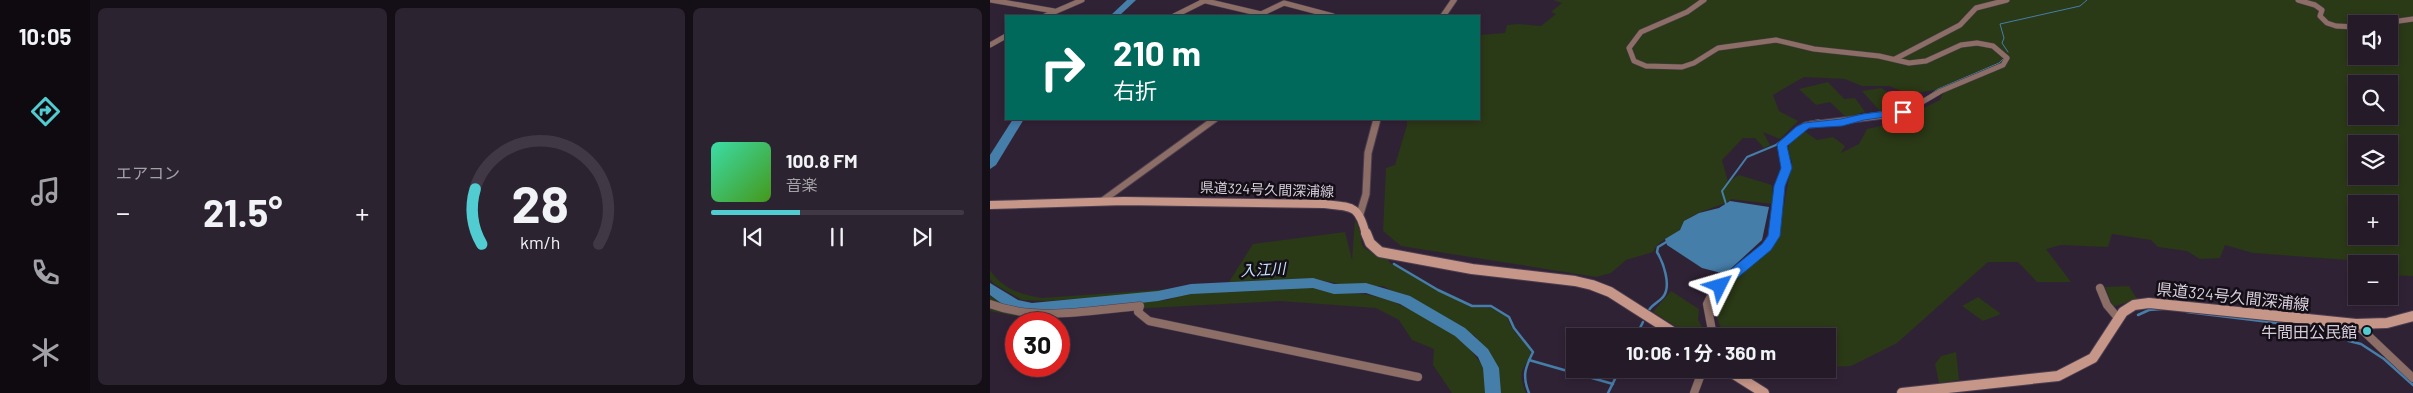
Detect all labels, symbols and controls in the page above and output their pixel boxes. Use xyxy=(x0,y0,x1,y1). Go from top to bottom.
map controls xyxy=(2348,15,2398,305)
button: sound xyxy=(2348,15,2398,65)
text: 10:05 xyxy=(19,23,71,49)
text: 210 m xyxy=(1113,31,1201,73)
icon: right xyxy=(1030,35,1095,100)
button: search xyxy=(2348,75,2398,125)
text: 右折 xyxy=(1113,77,1157,103)
pin xyxy=(1882,91,1924,133)
icon: directions xyxy=(28,94,63,129)
icon: arrive xyxy=(1889,98,1917,126)
button: layers xyxy=(2348,135,2398,185)
text: 100.8 FM xyxy=(786,149,857,172)
text: エアコン xyxy=(116,163,180,182)
text: 28 xyxy=(511,171,569,233)
icon: music xyxy=(28,174,63,209)
text: 音楽 xyxy=(786,175,818,194)
street label: 県道324号久間深浦線 xyxy=(1200,178,1334,200)
text: 21.5° xyxy=(203,189,282,235)
text: − xyxy=(116,195,130,229)
text: + xyxy=(355,195,369,229)
button: + xyxy=(2348,195,2398,245)
icon: previous xyxy=(739,223,767,251)
icon: pause xyxy=(823,223,851,251)
icon: next xyxy=(908,223,936,251)
text: km/h xyxy=(520,231,560,253)
icon: phone xyxy=(28,255,63,290)
button: − xyxy=(2348,255,2398,305)
water label: 入江川 xyxy=(1240,259,1288,279)
position arrow xyxy=(1693,259,1745,311)
street label: 県道324号久間深浦線 xyxy=(2156,279,2310,313)
speed limit sign: 30 xyxy=(1005,312,1070,377)
place label: 牛間田公民館 xyxy=(2261,322,2357,341)
marker: 牛間田公民館 xyxy=(2361,325,2373,337)
icon: climate xyxy=(28,335,63,370)
text: 10:06 · 1 分 · 360 m xyxy=(1626,341,1776,364)

